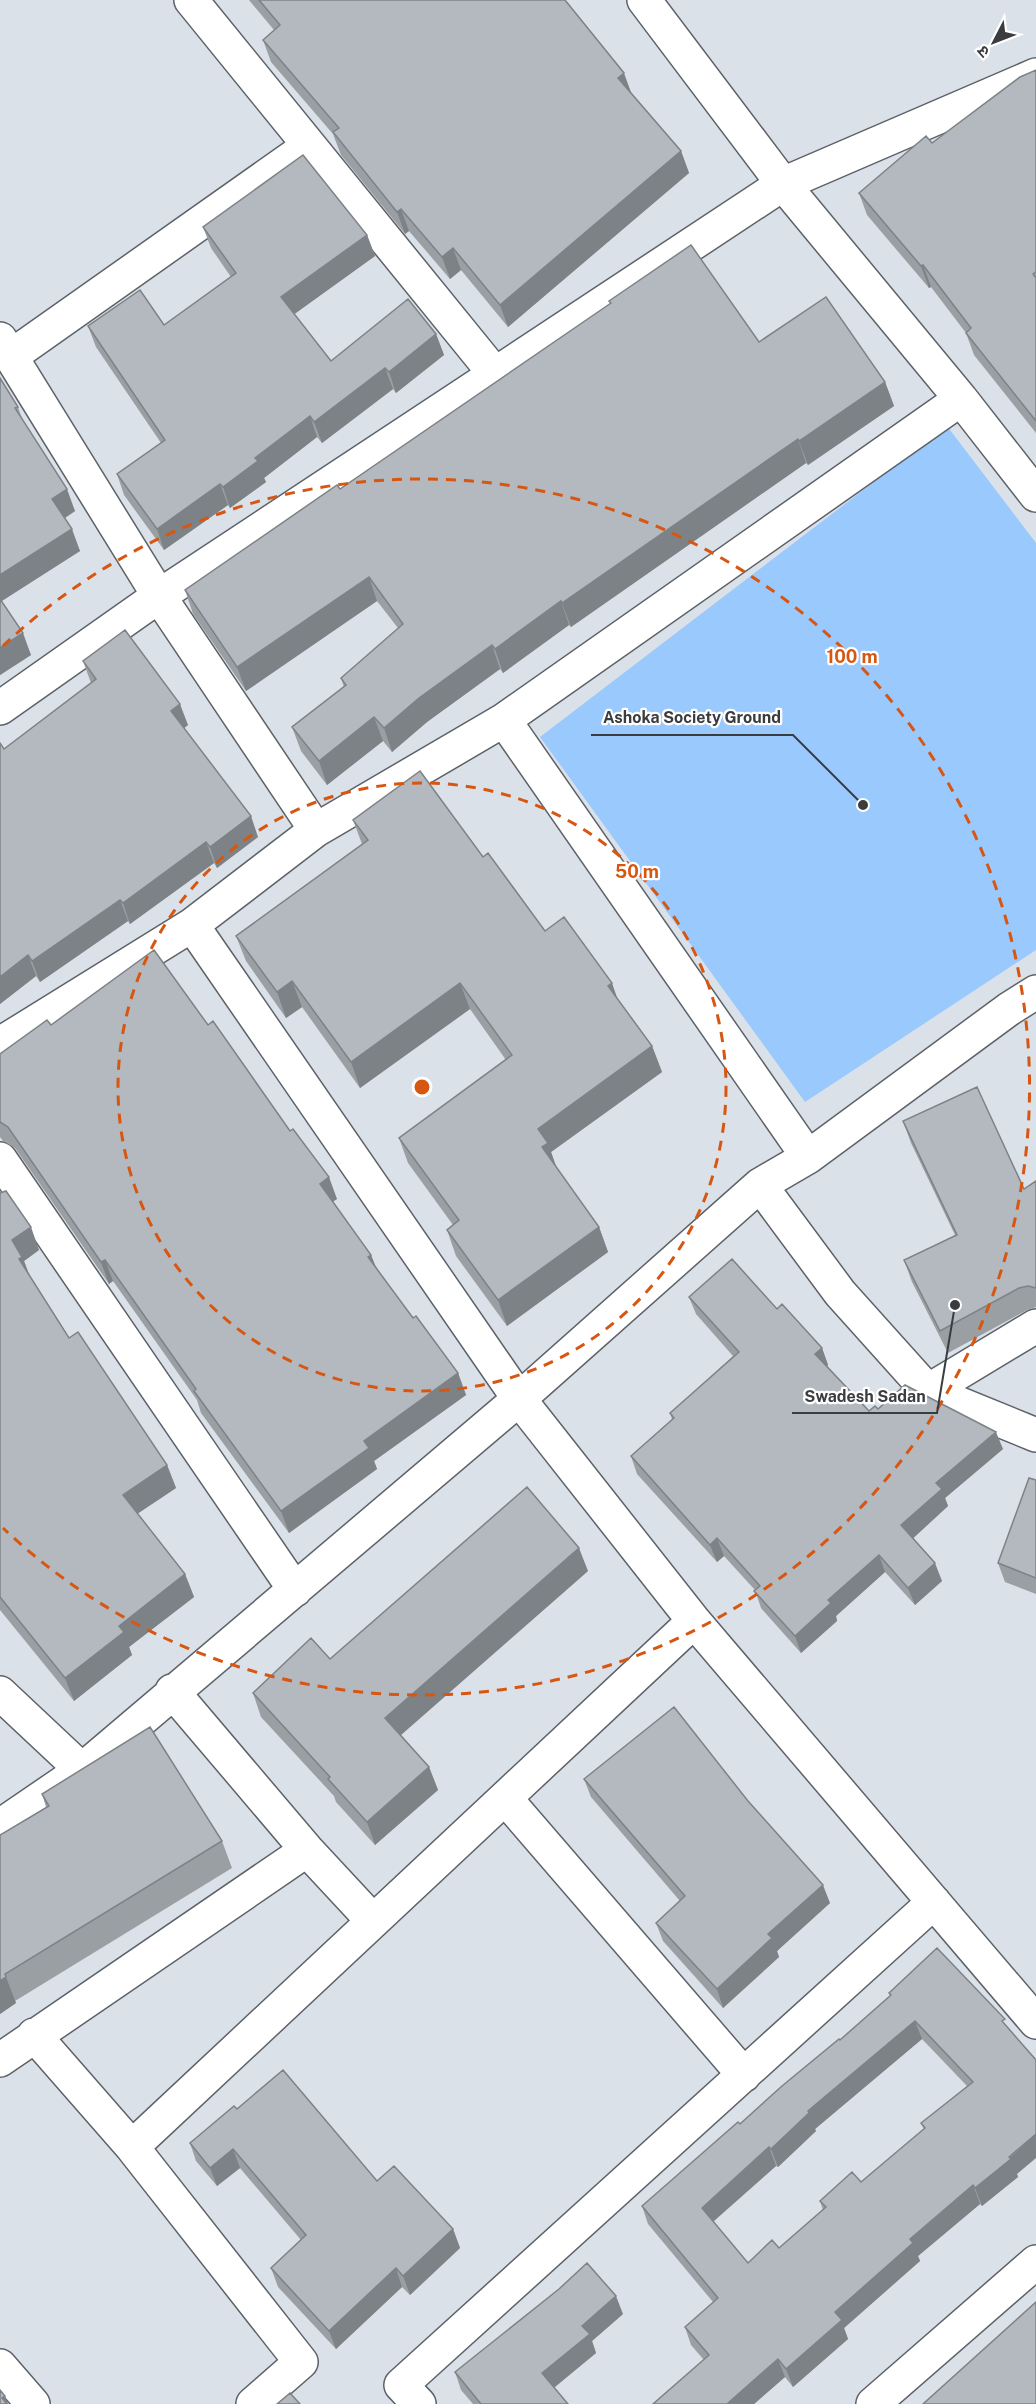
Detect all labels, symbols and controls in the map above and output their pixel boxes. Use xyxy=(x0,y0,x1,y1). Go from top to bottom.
north arrow xyxy=(964,12,1024,72)
text: उ xyxy=(973,41,993,62)
text: 100 m xyxy=(826,646,878,667)
callout: Ashoka Society Ground xyxy=(591,701,793,735)
text: Ashoka Society Ground xyxy=(603,708,781,727)
text: 50 m xyxy=(615,861,659,882)
centre of rings xyxy=(412,1077,432,1097)
callout: Swadesh Sadan xyxy=(792,1379,937,1413)
text: Swadesh Sadan xyxy=(804,1387,926,1406)

